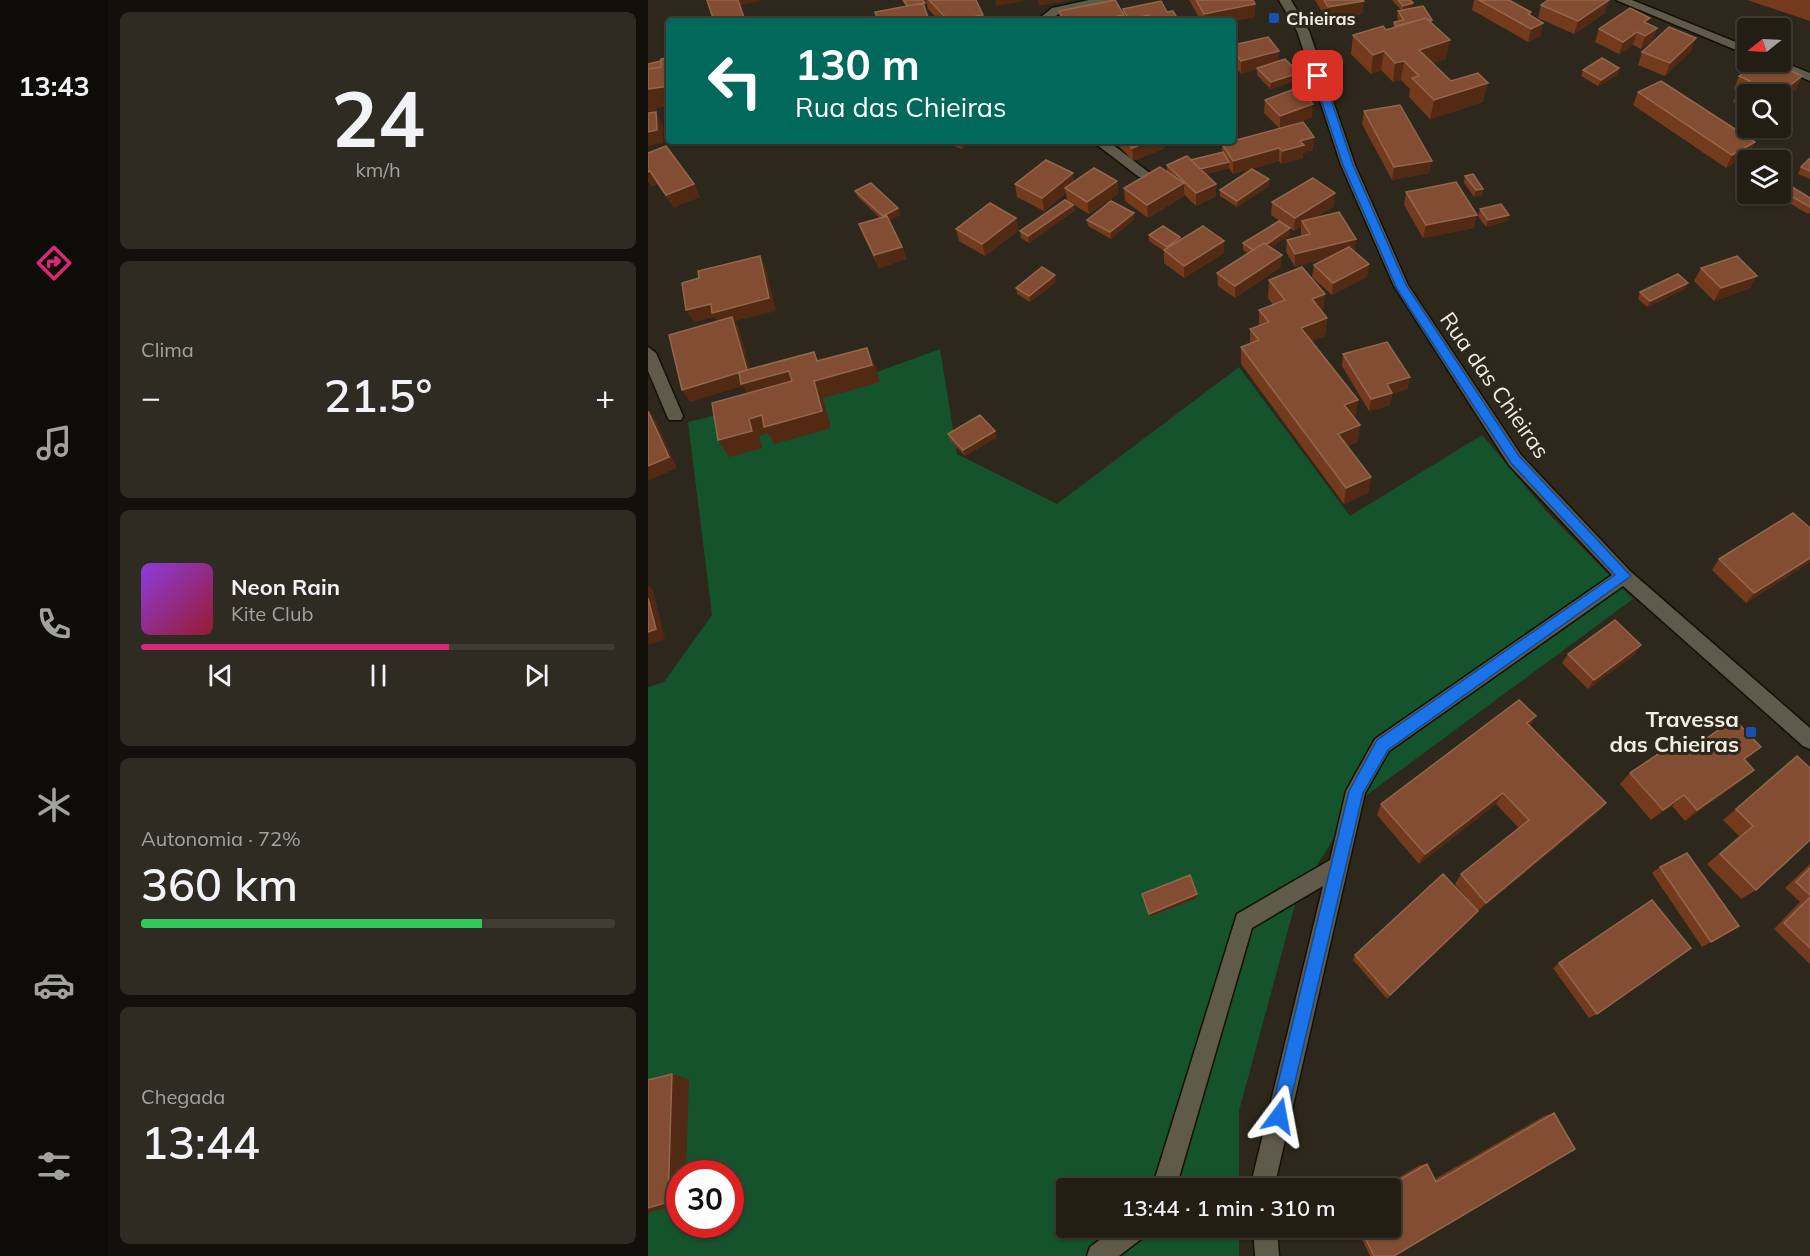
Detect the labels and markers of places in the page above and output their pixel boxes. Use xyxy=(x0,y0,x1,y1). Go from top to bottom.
place label: Chieiras xyxy=(1286,7,1356,30)
marker: Chieiras xyxy=(1267,11,1281,25)
pin xyxy=(1292,50,1343,101)
place label: Travessa das Chieiras xyxy=(1610,705,1739,758)
marker: Travessa das Chieiras xyxy=(1744,725,1758,739)

